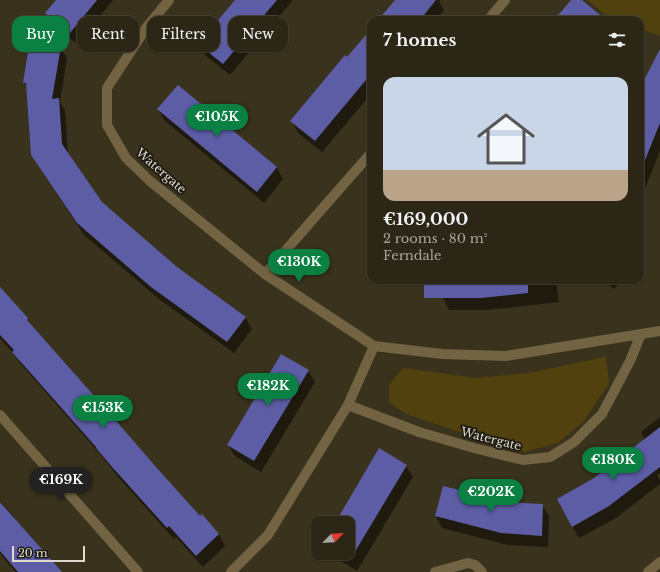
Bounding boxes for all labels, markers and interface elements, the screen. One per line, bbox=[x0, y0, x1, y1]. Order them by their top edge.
chip: Buy bbox=[12, 16, 69, 52]
chip: Rent bbox=[77, 16, 139, 52]
chip: Filters bbox=[147, 16, 220, 52]
chip: New bbox=[228, 16, 288, 52]
icon: filters bbox=[606, 29, 628, 51]
text: 7 homes bbox=[383, 30, 456, 51]
icon: home bbox=[470, 103, 542, 175]
pin: €105K bbox=[189, 104, 245, 138]
text: €105K bbox=[195, 108, 239, 125]
street label: Watergate bbox=[132, 144, 190, 197]
text: €169,000 bbox=[383, 209, 468, 230]
text: 2 rooms · 80 m² bbox=[383, 230, 487, 247]
text: Ferndale bbox=[383, 247, 441, 264]
pin: €130K bbox=[271, 249, 327, 283]
text: €130K bbox=[277, 253, 321, 270]
pin: €182K bbox=[240, 373, 296, 407]
text: €182K bbox=[247, 377, 289, 394]
pin: €153K bbox=[75, 395, 131, 429]
text: €153K bbox=[82, 399, 124, 416]
street label: Watergate bbox=[458, 423, 523, 453]
pin: €180K bbox=[585, 447, 641, 481]
text: €180K bbox=[591, 451, 635, 468]
pin: €169K bbox=[33, 467, 89, 501]
text: €169K bbox=[39, 471, 83, 488]
pin: €202K bbox=[463, 479, 519, 513]
text: €202K bbox=[467, 483, 515, 500]
north arrow bbox=[311, 516, 355, 560]
map controls bbox=[311, 516, 355, 560]
scale bar bbox=[12, 544, 85, 563]
text: 20 m bbox=[18, 546, 48, 560]

